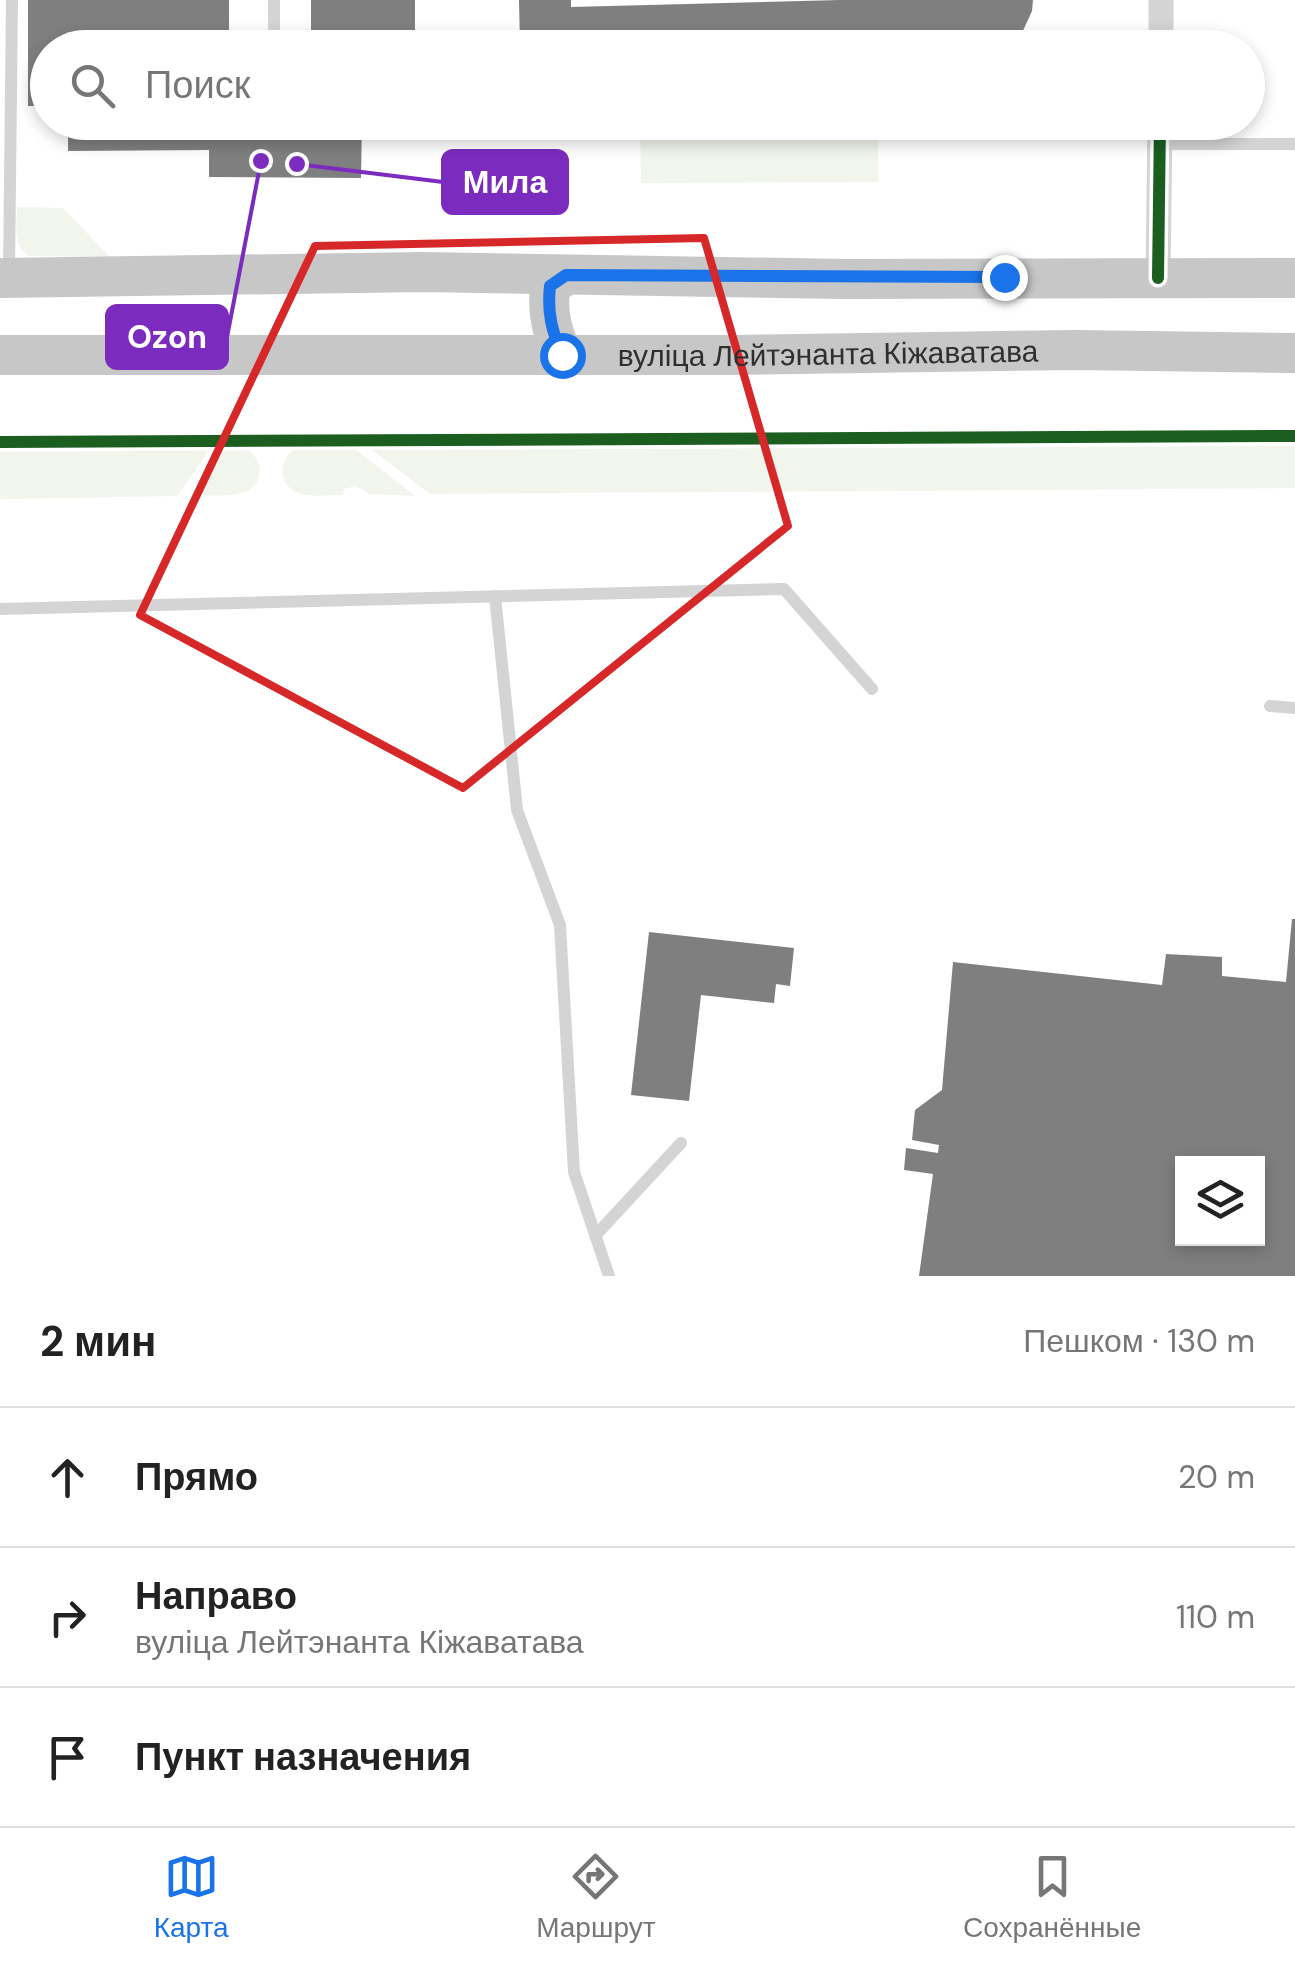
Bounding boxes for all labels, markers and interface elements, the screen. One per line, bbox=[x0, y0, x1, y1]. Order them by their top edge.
search box bbox=[30, 30, 1265, 140]
icon: search bbox=[65, 58, 120, 113]
text: Поиск bbox=[145, 60, 250, 110]
callout: Мила bbox=[443, 151, 567, 213]
text: Мила bbox=[463, 161, 547, 203]
route end bbox=[982, 255, 1028, 301]
callout: Ozon bbox=[107, 306, 227, 368]
text: Ozon bbox=[127, 316, 207, 358]
street label: вуліца Лейтэнанта Кіжаватава bbox=[618, 331, 1039, 375]
route start bbox=[540, 333, 586, 379]
map controls bbox=[1175, 1156, 1265, 1246]
button: layers bbox=[1175, 1156, 1265, 1246]
text: 2 мин bbox=[40, 1314, 156, 1369]
text: Пешком · 130 m bbox=[1023, 1320, 1255, 1362]
icon: ahead bbox=[40, 1450, 95, 1505]
text: Прямо bbox=[135, 1452, 258, 1502]
text: 20 m bbox=[1178, 1456, 1255, 1498]
text: Направо bbox=[135, 1571, 297, 1621]
icon: right bbox=[40, 1590, 95, 1645]
text: 110 m bbox=[1176, 1596, 1255, 1638]
text: вуліца Лейтэнанта Кіжаватава bbox=[135, 1621, 584, 1663]
icon: arrive bbox=[40, 1730, 95, 1785]
text: Пункт назначения bbox=[135, 1732, 471, 1782]
tab: Карта bbox=[154, 1849, 229, 1946]
tab: Маршрут bbox=[536, 1849, 655, 1946]
tab: Сохранённые bbox=[963, 1849, 1141, 1946]

